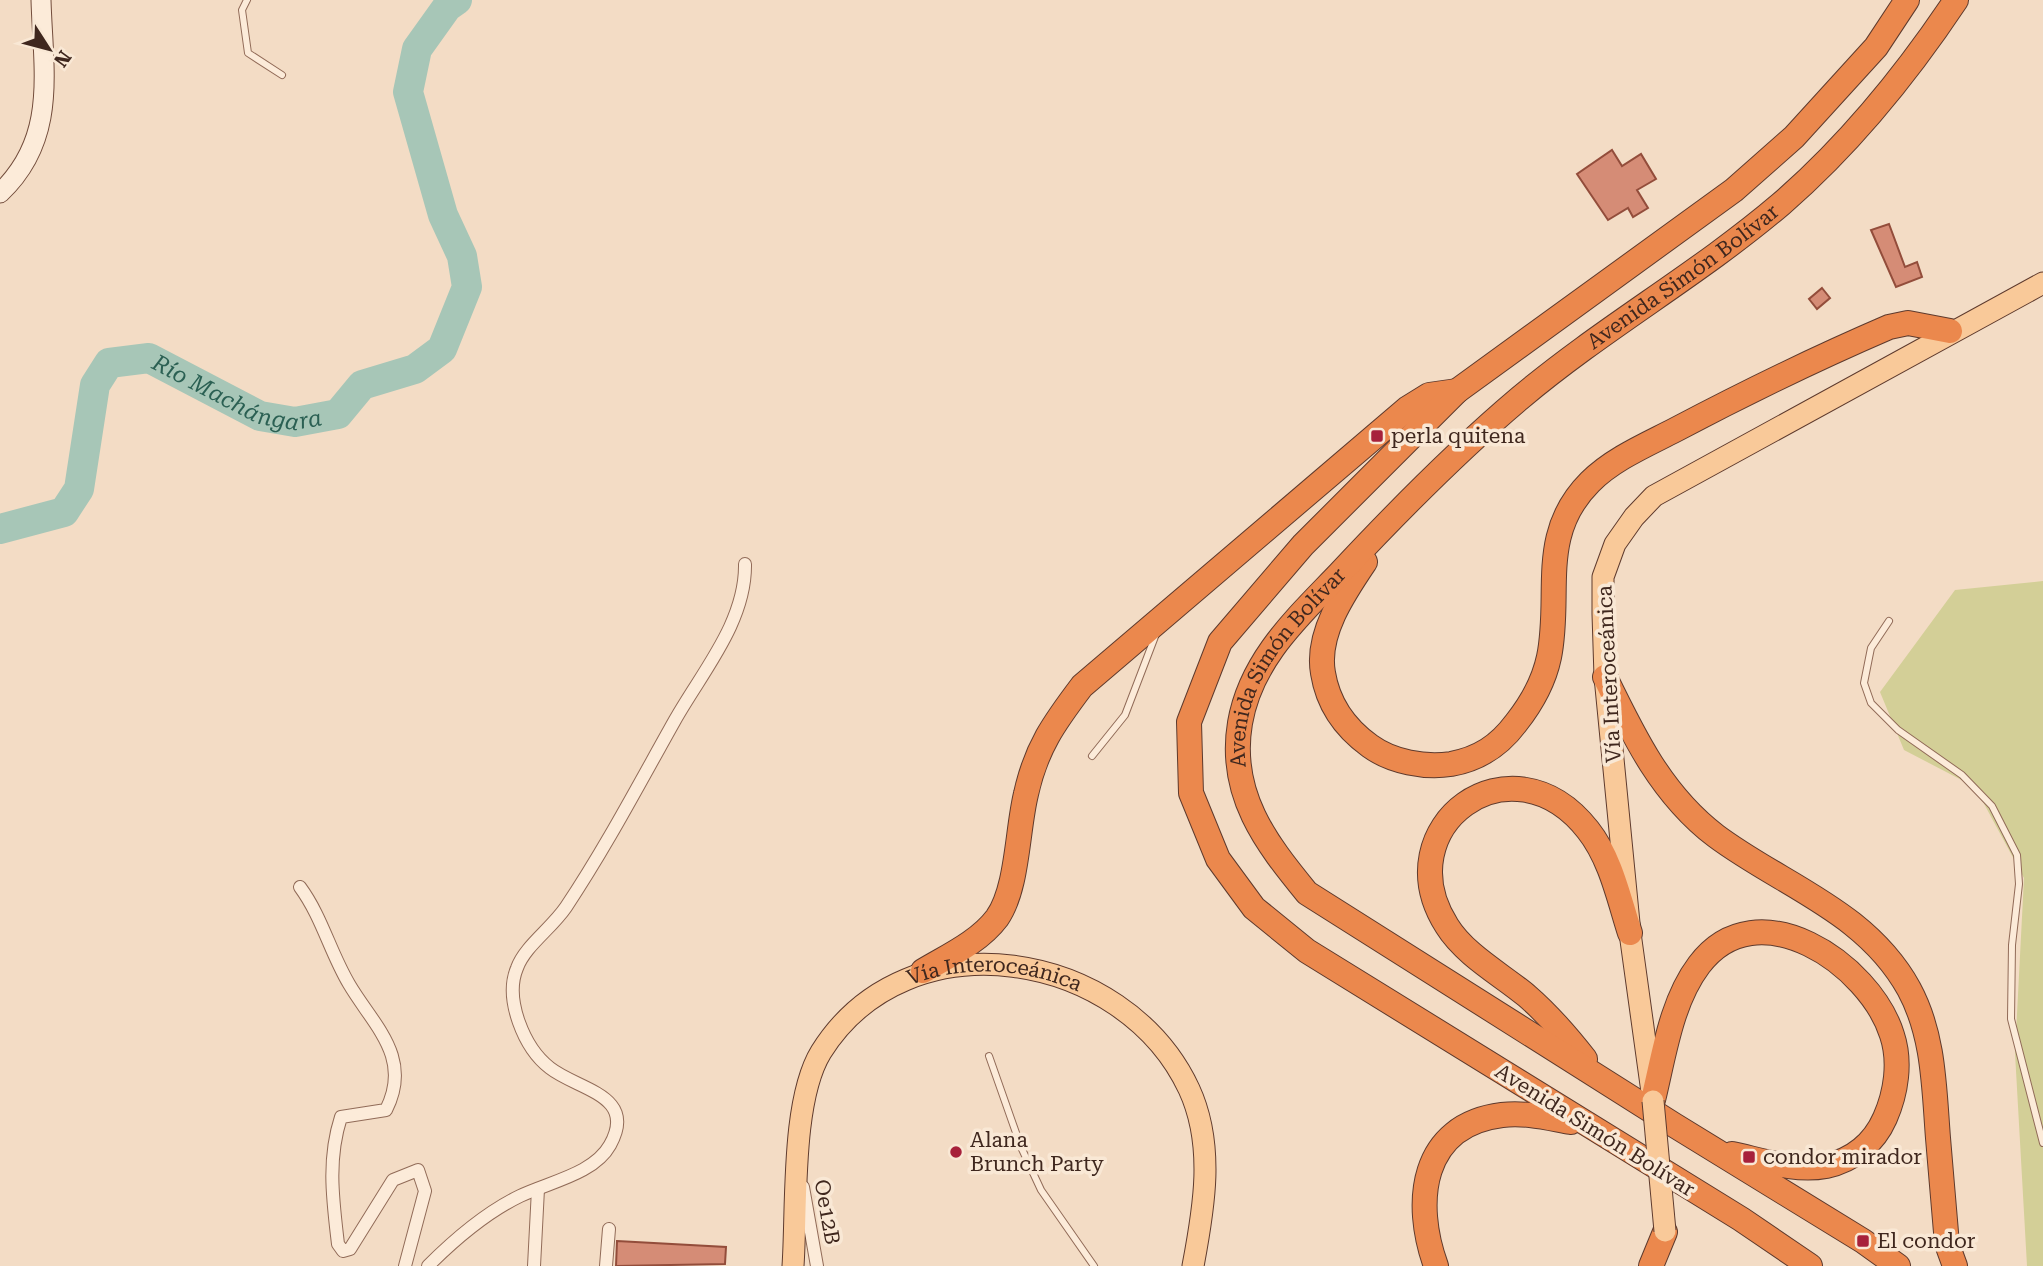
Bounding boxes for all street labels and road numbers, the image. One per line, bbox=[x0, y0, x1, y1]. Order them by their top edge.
street label: Avenida Simón Bolívar bbox=[1582, 199, 1784, 354]
street label: Avenida Simón Bolívar bbox=[1226, 563, 1351, 768]
street label: Vía Interoceánica bbox=[1592, 584, 1626, 763]
street label: Vía Interoceánica bbox=[904, 952, 1086, 997]
street label: Avenida Simón Bolívar bbox=[1491, 1059, 1699, 1201]
street label: Oe12B bbox=[809, 1177, 845, 1247]

